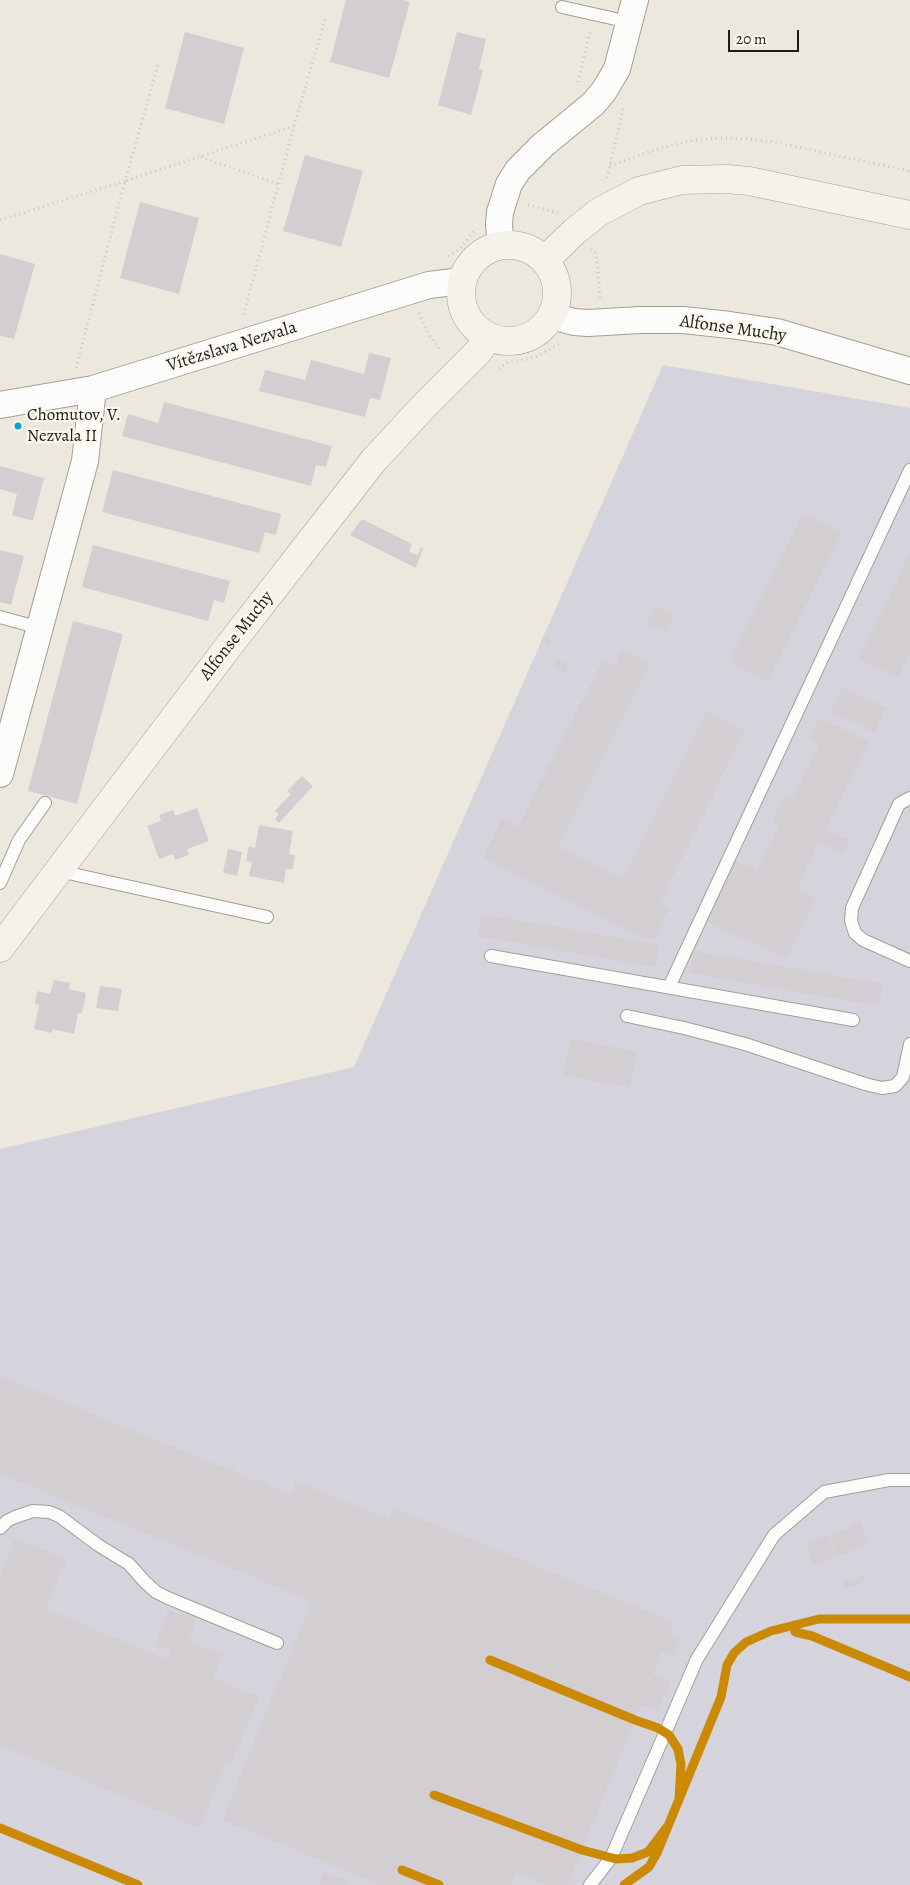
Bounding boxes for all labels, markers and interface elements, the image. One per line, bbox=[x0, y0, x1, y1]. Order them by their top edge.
scale bar bbox=[730, 20, 801, 52]
text: 20 m bbox=[736, 29, 767, 49]
street label: Alfonse Muchy bbox=[678, 311, 788, 347]
street label: Vítězslava Nezvala bbox=[164, 317, 300, 377]
place label: Chomutov, V. Nezvala II bbox=[27, 406, 121, 446]
marker: Chomutov, V. Nezvala II bbox=[13, 421, 23, 431]
street label: Alfonse Muchy bbox=[195, 587, 279, 685]

